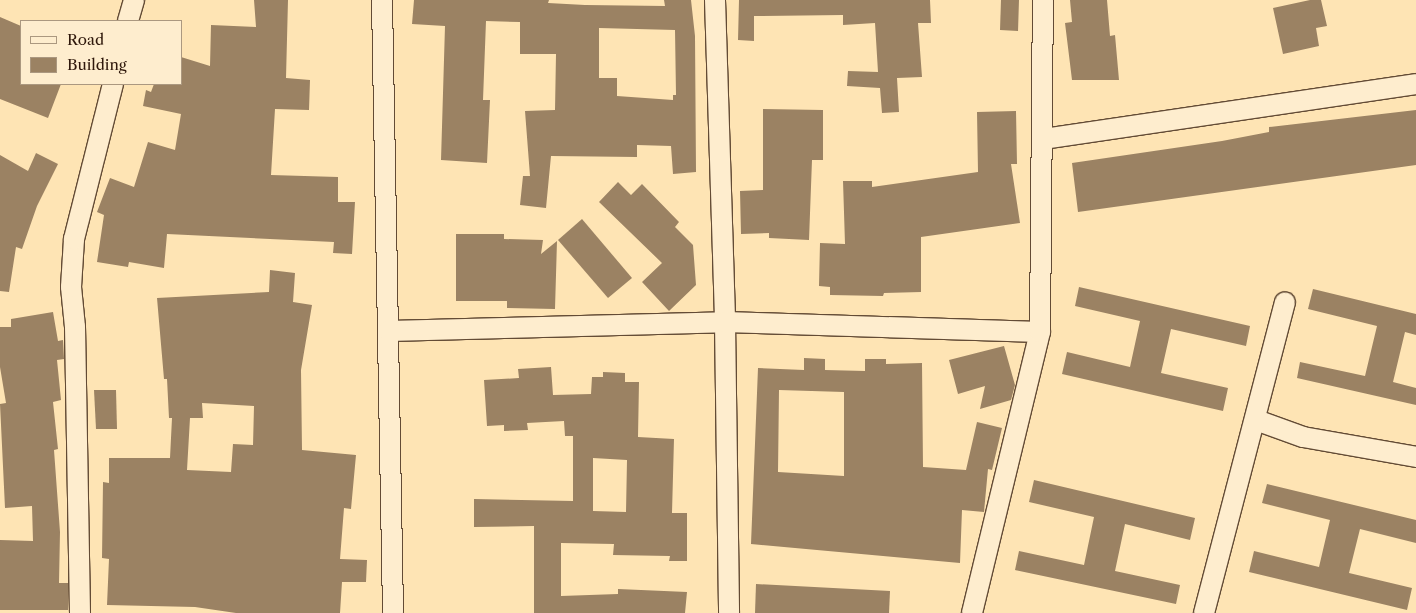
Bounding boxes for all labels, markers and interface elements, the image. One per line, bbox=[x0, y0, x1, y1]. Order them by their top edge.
legend bbox=[20, 20, 182, 85]
text: Road bbox=[67, 30, 104, 49]
text: Building bbox=[67, 55, 127, 74]

